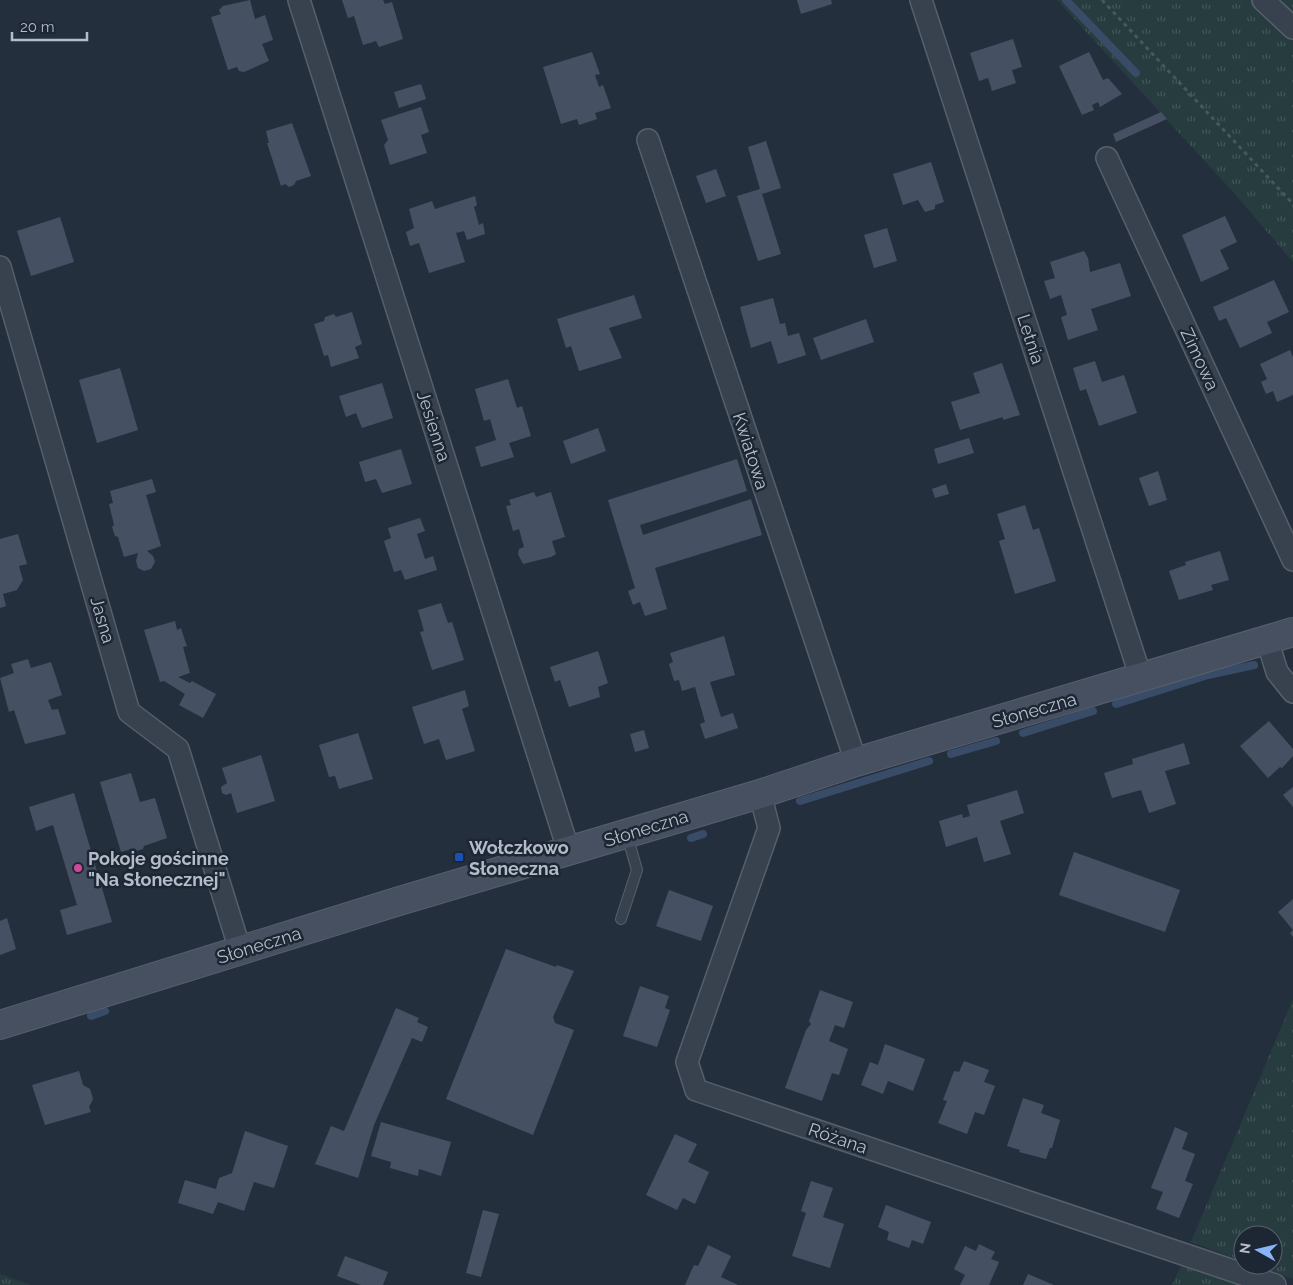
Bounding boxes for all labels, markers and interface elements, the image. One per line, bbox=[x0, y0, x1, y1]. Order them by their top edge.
scale bar bbox=[12, 10, 88, 42]
text: 20 m bbox=[20, 18, 55, 36]
street label: Letnia bbox=[1013, 311, 1049, 367]
street label: Zimowa bbox=[1176, 324, 1224, 394]
street label: Jesienna bbox=[413, 388, 455, 464]
street label: Kwiatowa bbox=[729, 410, 773, 492]
street label: Jasna bbox=[86, 594, 120, 646]
street label: Słoneczna bbox=[989, 688, 1079, 732]
street label: Słoneczna bbox=[601, 805, 691, 851]
place label: Wołczkowo Słoneczna bbox=[469, 837, 569, 879]
place label: Pokoje gościnne "Na Słonecznej" bbox=[88, 848, 229, 890]
marker: Wołczkowo Słoneczna bbox=[453, 851, 465, 863]
marker: Pokoje gościnne "Na Słonecznej" bbox=[72, 862, 84, 874]
street label: Słoneczna bbox=[214, 922, 304, 968]
street label: Różana bbox=[806, 1118, 870, 1158]
north arrow bbox=[1233, 1225, 1283, 1275]
text: N bbox=[1236, 1242, 1254, 1255]

